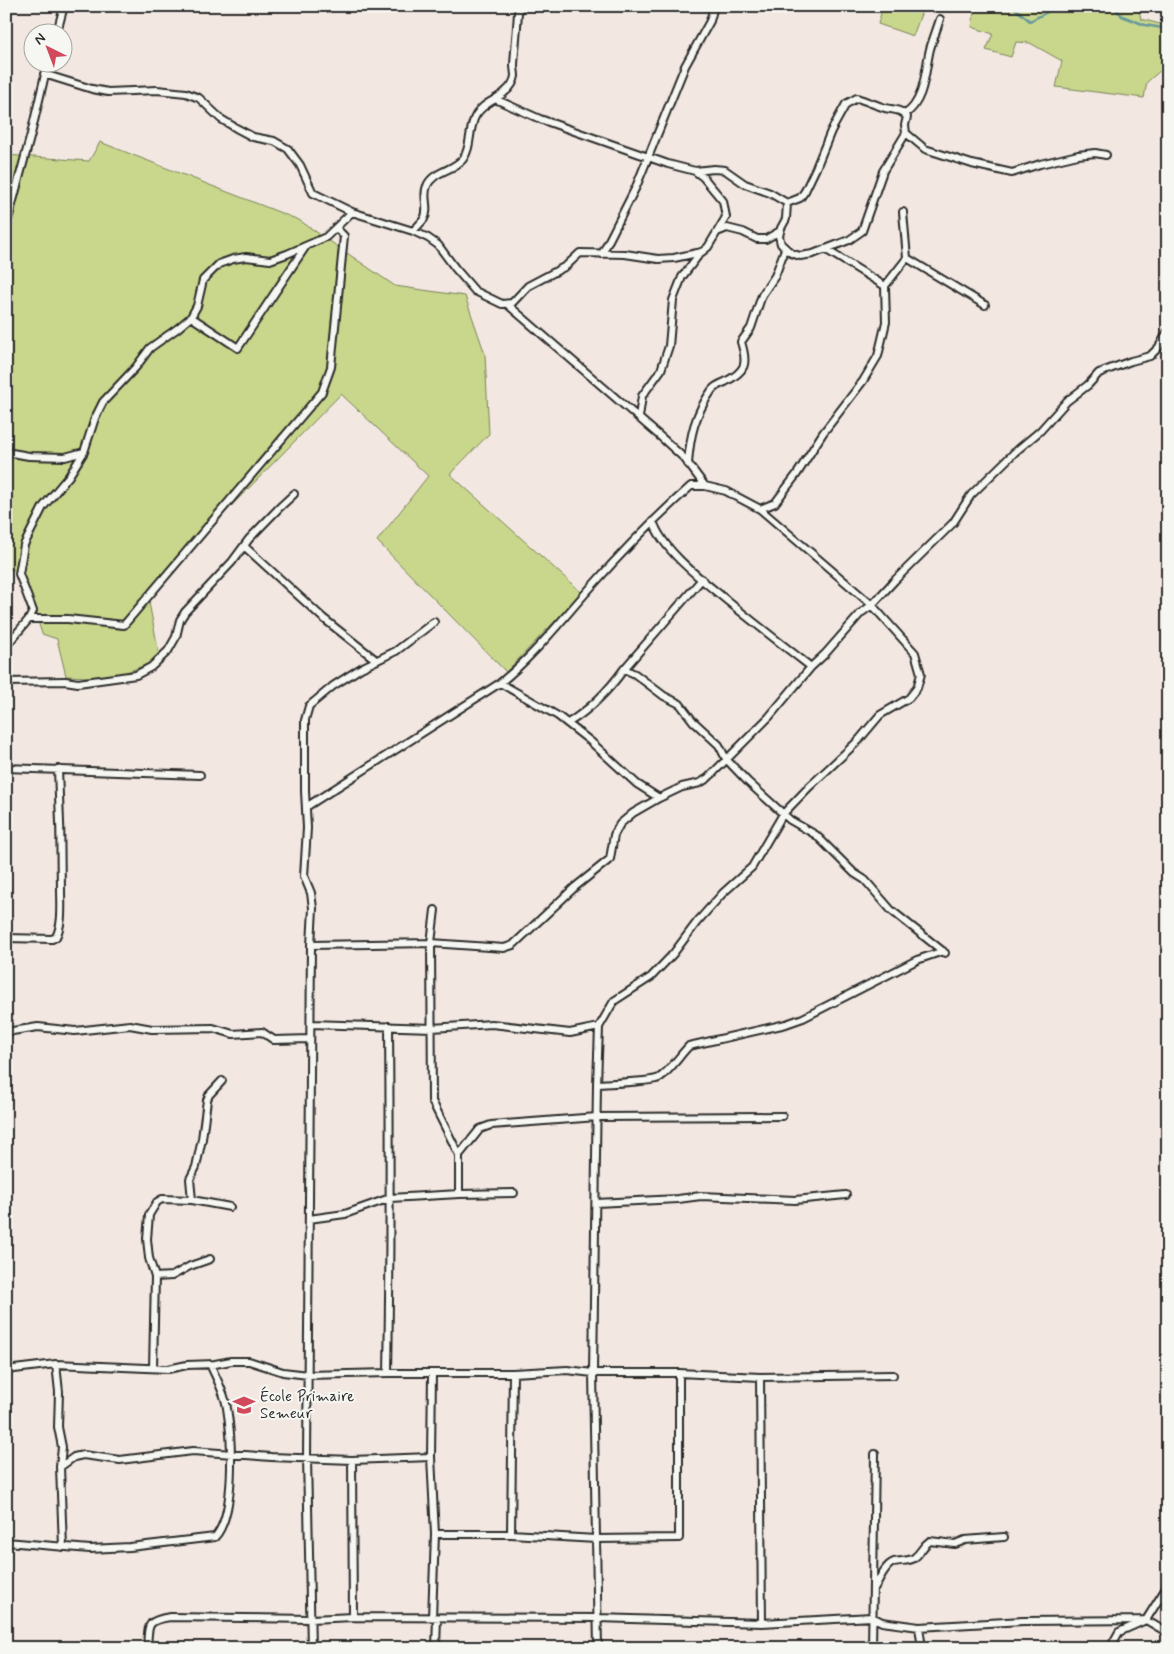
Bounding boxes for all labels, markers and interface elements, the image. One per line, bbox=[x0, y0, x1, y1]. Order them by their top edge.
north arrow bbox=[22, 22, 72, 72]
text: N bbox=[30, 29, 49, 49]
place label: École Primaire Semeur bbox=[260, 1386, 354, 1424]
school or university icon: École Primaire Semeur bbox=[231, 1392, 257, 1418]

